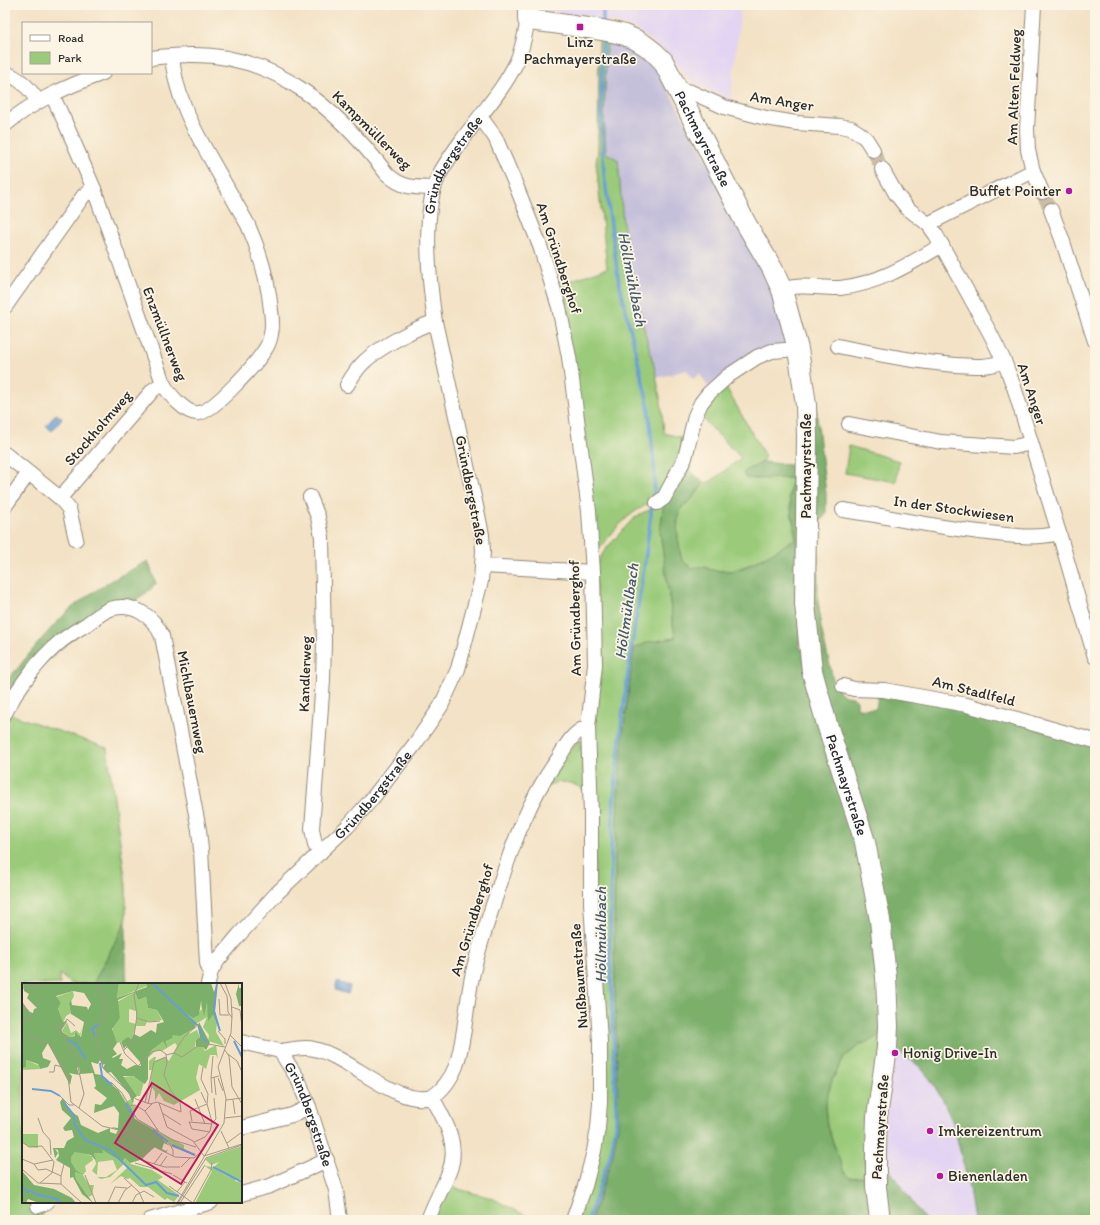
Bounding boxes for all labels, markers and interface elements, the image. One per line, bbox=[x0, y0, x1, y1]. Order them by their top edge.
legend bbox=[22, 22, 152, 74]
marker: Linz Pachmayerstraße bbox=[575, 22, 585, 32]
street label: Am Alten Feldweg bbox=[1003, 28, 1025, 145]
text: Road bbox=[58, 31, 84, 45]
place label: Linz Pachmayerstraße bbox=[524, 33, 636, 68]
text: Park bbox=[58, 51, 82, 65]
street label: Kampmüllerweg bbox=[329, 87, 416, 174]
street label: Am Anger bbox=[749, 87, 815, 115]
street label: Pachmayrstraße bbox=[671, 88, 735, 190]
street label: Gründbergstraße bbox=[420, 112, 487, 215]
place label: Buffet Pointer bbox=[969, 182, 1061, 200]
marker: Buffet Pointer bbox=[1064, 186, 1074, 196]
street label: Am Gründberghof bbox=[532, 200, 586, 316]
water label: Höllmühlbach bbox=[614, 230, 651, 329]
street label: Enzmüllnerweg bbox=[139, 284, 191, 384]
street label: Am Anger bbox=[1014, 361, 1050, 427]
street label: Stockholmweg bbox=[60, 386, 136, 469]
street label: Pachmayrstraße bbox=[797, 413, 815, 519]
street label: Gründbergstraße bbox=[452, 434, 490, 546]
street label: In der Stockwiesen bbox=[892, 492, 1016, 526]
street label: Am Gründberghof bbox=[565, 559, 585, 676]
water label: Höllmühlbach bbox=[610, 561, 643, 660]
street label: Kandlerweg bbox=[295, 635, 315, 712]
street label: Michlbauernweg bbox=[173, 649, 211, 755]
street label: Am Stadlfeld bbox=[931, 672, 1018, 710]
street label: Pachmayrstraße bbox=[822, 732, 871, 838]
street label: Gründbergstraße bbox=[330, 747, 416, 843]
street label: Am Gründberghof bbox=[446, 861, 498, 978]
water label: Höllmühlbach bbox=[591, 886, 610, 983]
street label: Nußbaumstraße bbox=[566, 923, 592, 1029]
inset map bbox=[22, 983, 242, 1203]
place label: Honig Drive-In bbox=[903, 1044, 997, 1062]
marker: Honig Drive-In bbox=[890, 1048, 900, 1058]
street label: Gründbergstraße bbox=[280, 1058, 337, 1169]
street label: Pachmayrstraße bbox=[867, 1074, 893, 1180]
place label: Imkereizentrum bbox=[938, 1122, 1042, 1140]
marker: Imkereizentrum bbox=[925, 1126, 935, 1136]
place label: Bienenladen bbox=[948, 1167, 1028, 1185]
marker: Bienenladen bbox=[935, 1171, 945, 1181]

